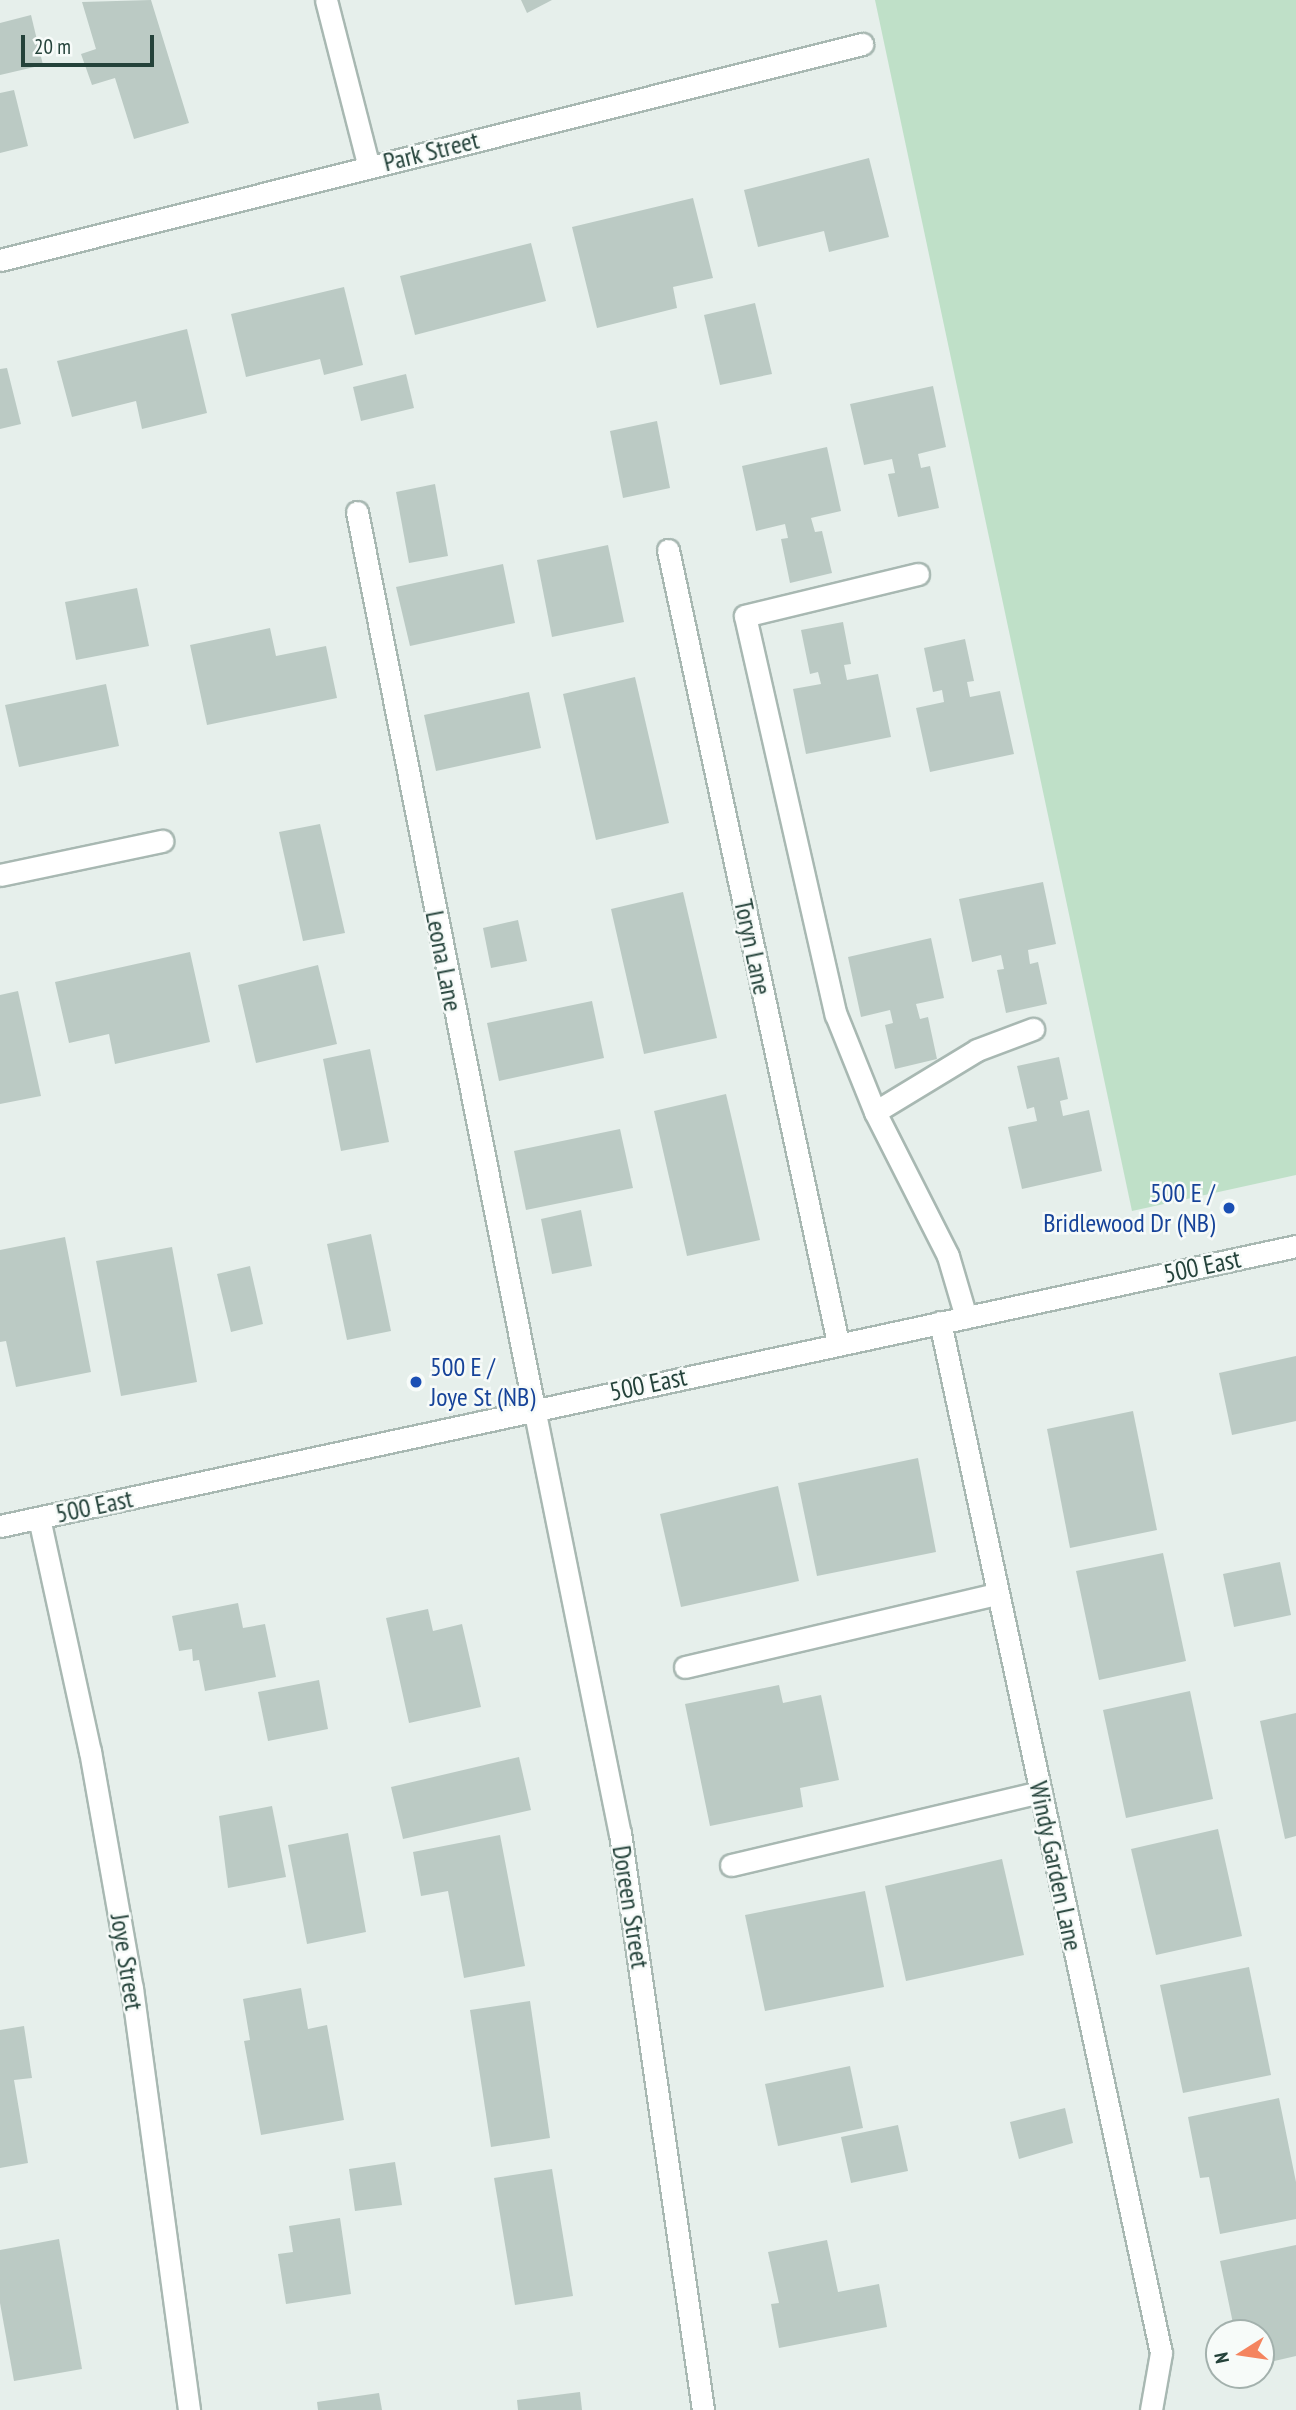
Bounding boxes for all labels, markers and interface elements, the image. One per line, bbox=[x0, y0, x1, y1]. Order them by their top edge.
scale bar bbox=[24, 21, 158, 65]
text: 20 m bbox=[34, 33, 71, 60]
street label: Park Street bbox=[380, 124, 482, 178]
street label: Toryn Lane bbox=[728, 896, 778, 998]
street label: Leona Lane bbox=[419, 908, 469, 1014]
place label: 500 E / Bridlewood Dr (NB) bbox=[1043, 1177, 1215, 1238]
marker: 500 E / Bridlewood Dr (NB) bbox=[1221, 1200, 1237, 1216]
street label: 500 East bbox=[1161, 1243, 1243, 1289]
place label: 500 E / Joye St (NB) bbox=[430, 1351, 535, 1412]
street label: 500 East bbox=[607, 1361, 689, 1407]
marker: 500 E / Joye St (NB) bbox=[408, 1374, 424, 1390]
street label: 500 East bbox=[53, 1483, 135, 1529]
street label: Windy Garden Lane bbox=[1023, 1778, 1089, 1954]
street label: Doreen Street bbox=[606, 1843, 656, 1971]
street label: Joye Street bbox=[104, 1912, 150, 2012]
north arrow bbox=[1205, 2319, 1275, 2389]
text: N bbox=[1209, 2350, 1234, 2365]

